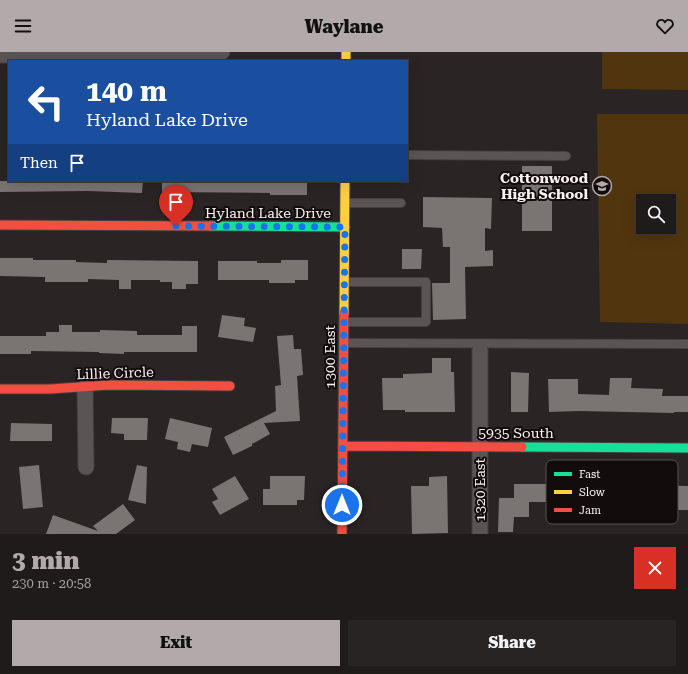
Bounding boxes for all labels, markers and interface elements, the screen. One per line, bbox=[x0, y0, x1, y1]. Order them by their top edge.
icon: menu bbox=[12, 15, 34, 37]
icon: heart bbox=[654, 15, 676, 37]
text: Waylane bbox=[305, 16, 383, 37]
text: 140 m bbox=[86, 75, 167, 108]
icon: left bbox=[20, 76, 72, 128]
text: Hyland Lake Drive bbox=[86, 109, 248, 130]
icon: arrive bbox=[66, 152, 88, 174]
text: Then bbox=[20, 154, 58, 172]
place label: Cottonwood High School bbox=[500, 170, 589, 202]
school or university icon: Cottonwood High School bbox=[591, 175, 613, 197]
pin bbox=[159, 185, 193, 226]
icon: arrive bbox=[165, 191, 187, 213]
map controls bbox=[636, 194, 676, 234]
button: search bbox=[636, 194, 676, 234]
street label: Hyland Lake Drive bbox=[205, 205, 331, 221]
street label: 1300 East bbox=[322, 325, 338, 389]
street label: Lillie Circle bbox=[76, 364, 154, 382]
street label: 5935 South bbox=[478, 425, 554, 441]
street label: 1320 East bbox=[472, 458, 488, 522]
legend bbox=[546, 460, 678, 524]
text: Fast bbox=[579, 468, 600, 481]
position arrow bbox=[321, 484, 363, 526]
text: Slow bbox=[579, 486, 606, 499]
text: Jam bbox=[579, 504, 601, 517]
text: 3 min bbox=[12, 547, 79, 575]
button: close bbox=[634, 547, 676, 589]
text: 230 m · 20:58 bbox=[12, 576, 91, 591]
button: Exit bbox=[12, 620, 340, 666]
button: Share bbox=[348, 620, 676, 666]

